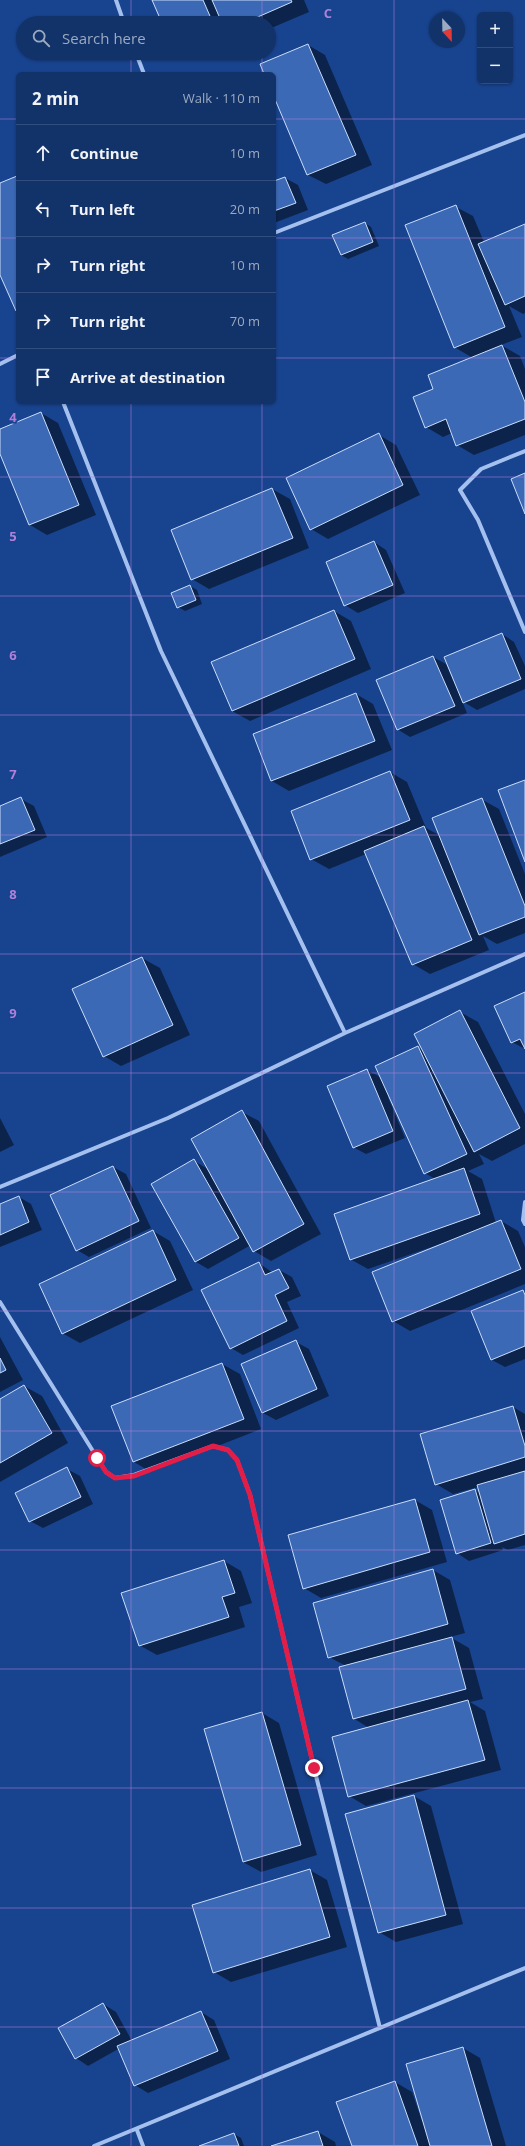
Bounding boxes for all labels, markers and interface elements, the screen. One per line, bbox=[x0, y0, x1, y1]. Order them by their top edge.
text: C bbox=[324, 4, 332, 22]
north arrow bbox=[429, 12, 465, 48]
map controls bbox=[477, 12, 513, 84]
button: + bbox=[477, 12, 513, 48]
search box bbox=[16, 16, 276, 60]
icon: search bbox=[30, 27, 52, 49]
text: Search here bbox=[62, 28, 146, 48]
button: − bbox=[477, 48, 513, 84]
text: 2 min bbox=[32, 87, 79, 110]
text: Walk · 110 m bbox=[183, 89, 260, 107]
icon: ahead bbox=[32, 142, 54, 164]
text: Continue bbox=[70, 143, 138, 163]
text: 10 m bbox=[230, 144, 260, 162]
icon: left bbox=[32, 198, 54, 220]
text: Turn left bbox=[70, 199, 135, 219]
text: 20 m bbox=[230, 200, 260, 218]
icon: right bbox=[32, 254, 54, 276]
text: Turn right bbox=[70, 255, 145, 275]
text: 10 m bbox=[230, 256, 260, 274]
icon: right bbox=[32, 310, 54, 332]
text: Turn right bbox=[70, 311, 145, 331]
text: 70 m bbox=[230, 312, 260, 330]
icon: arrive bbox=[32, 366, 54, 388]
text: Arrive at destination bbox=[70, 367, 225, 387]
text: 4 bbox=[9, 408, 17, 426]
text: 5 bbox=[9, 527, 17, 545]
text: 6 bbox=[9, 646, 17, 664]
text: 7 bbox=[9, 765, 17, 783]
text: 8 bbox=[9, 885, 17, 903]
text: 9 bbox=[9, 1004, 17, 1022]
route start bbox=[88, 1449, 106, 1467]
route end bbox=[305, 1759, 323, 1777]

